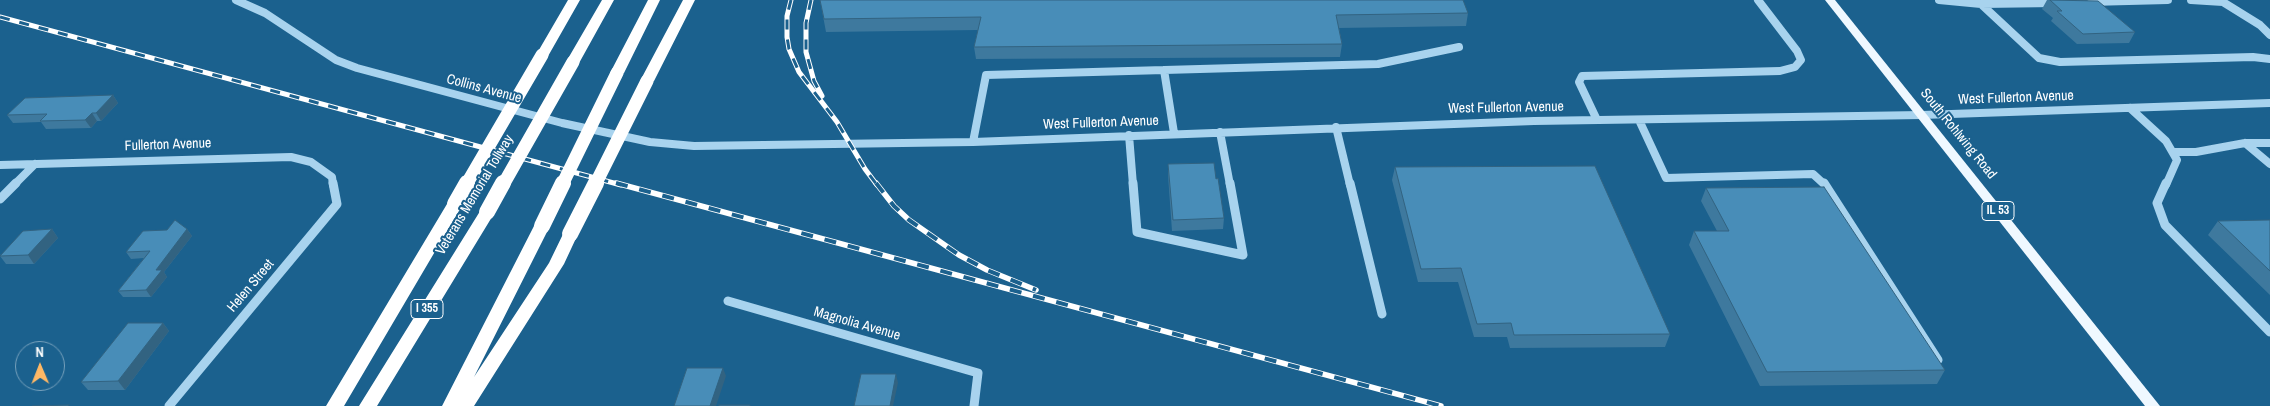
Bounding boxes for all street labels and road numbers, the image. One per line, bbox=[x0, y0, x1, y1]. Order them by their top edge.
street label: Collins Avenue bbox=[445, 71, 523, 107]
street label: South Rohlwing Road bbox=[1916, 85, 2000, 183]
street label: West Fullerton Avenue bbox=[1958, 88, 2074, 108]
street label: West Fullerton Avenue bbox=[1448, 99, 1564, 117]
street label: West Fullerton Avenue bbox=[1043, 113, 1159, 133]
street label: Veterans Memorial Tollway bbox=[432, 132, 518, 258]
street label: Fullerton Avenue bbox=[124, 135, 212, 155]
road number: IL 53 bbox=[1982, 202, 2014, 220]
street label: Helen Street bbox=[224, 256, 278, 316]
road number: I 355 bbox=[411, 300, 443, 318]
street label: Magnolia Avenue bbox=[812, 304, 902, 344]

